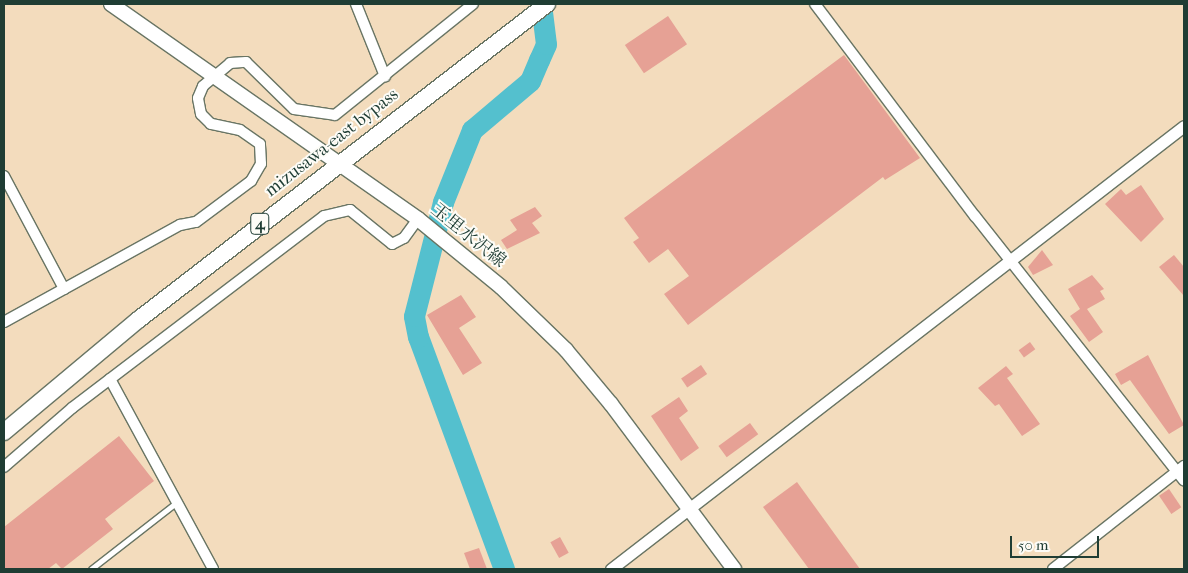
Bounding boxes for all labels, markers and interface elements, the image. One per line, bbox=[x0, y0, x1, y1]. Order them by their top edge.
street label: mizusawa-east bypass bbox=[261, 84, 403, 202]
street label: 玉里水沢線 bbox=[426, 199, 510, 273]
road number: 4 bbox=[250, 210, 270, 238]
scale bar bbox=[1013, 526, 1102, 558]
text: 50 m bbox=[1018, 536, 1048, 554]

